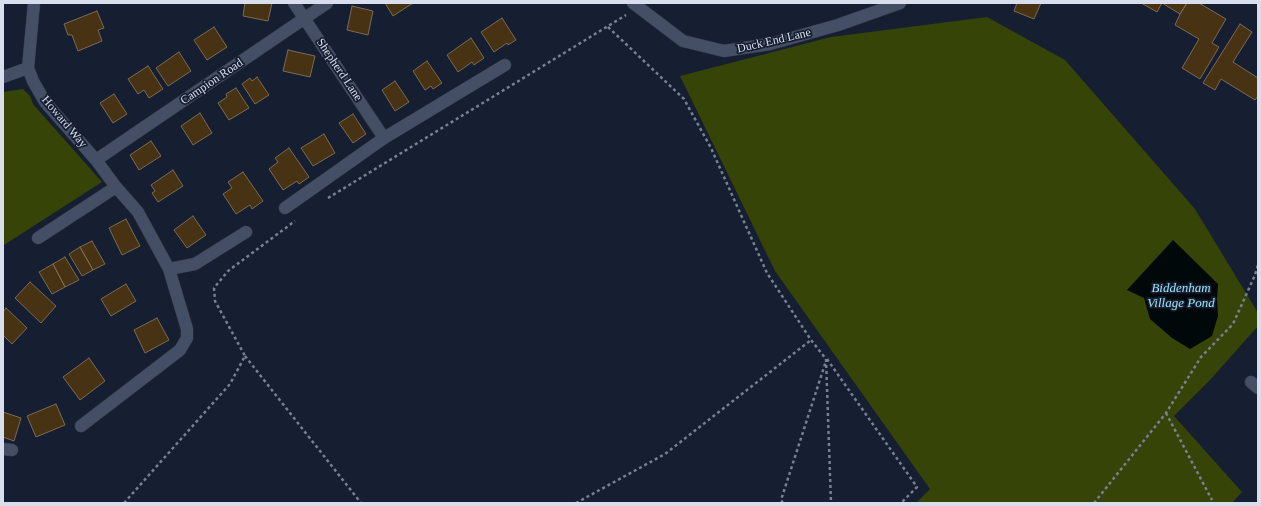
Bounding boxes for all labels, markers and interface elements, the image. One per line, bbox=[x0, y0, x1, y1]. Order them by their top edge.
street label: Duck End Lane bbox=[736, 26, 812, 56]
street label: Shepherd Lane bbox=[313, 36, 365, 104]
street label: Campion Road bbox=[178, 56, 246, 108]
street label: Howard Way bbox=[38, 93, 90, 151]
water label: Biddenham Village Pond bbox=[1147, 281, 1215, 312]

